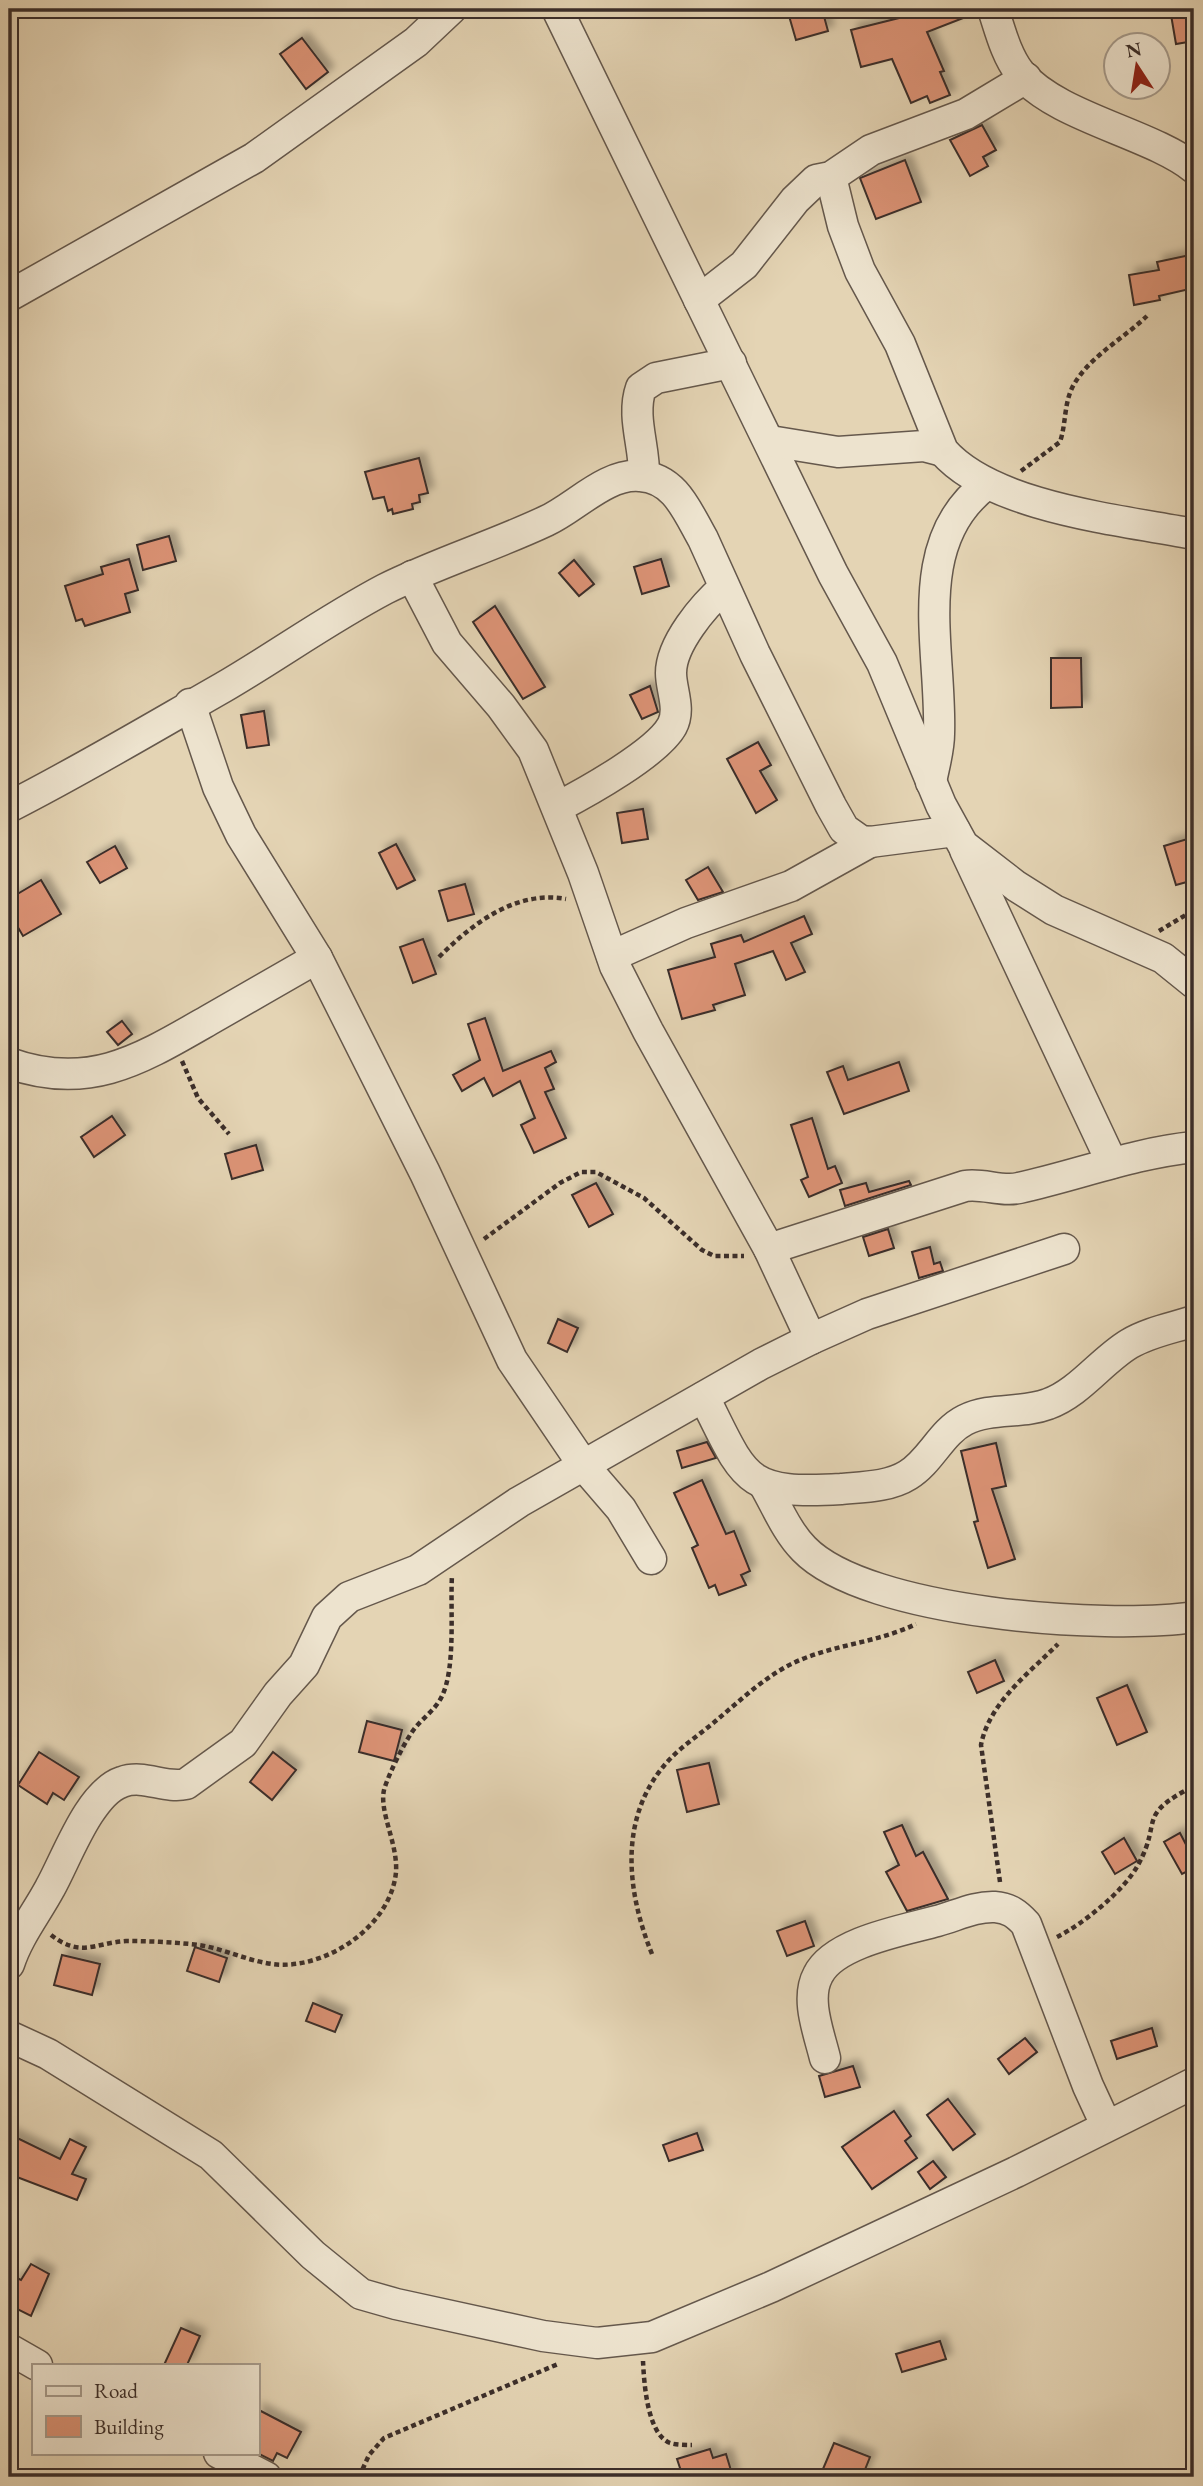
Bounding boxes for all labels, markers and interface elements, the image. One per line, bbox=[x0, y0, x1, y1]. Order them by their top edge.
north arrow bbox=[1102, 32, 1172, 102]
text: N bbox=[1123, 36, 1144, 64]
legend bbox=[32, 2364, 259, 2454]
text: Road bbox=[94, 2377, 138, 2404]
text: Building bbox=[94, 2413, 164, 2440]

